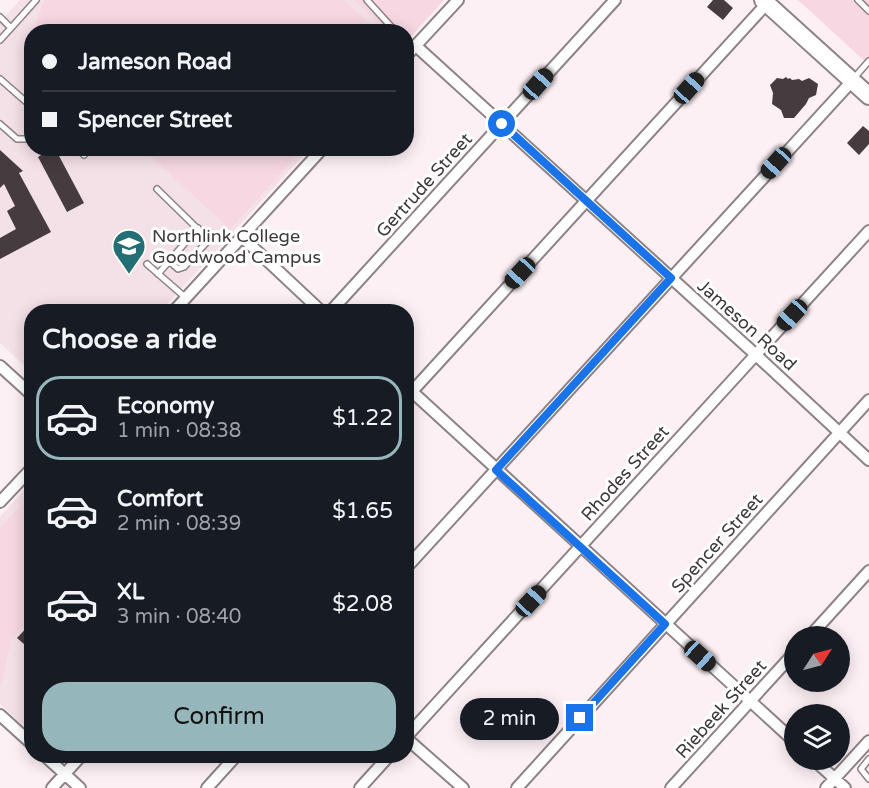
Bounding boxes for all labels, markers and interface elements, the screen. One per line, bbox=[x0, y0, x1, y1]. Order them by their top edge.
text: Jameson Road bbox=[78, 49, 232, 75]
car bbox=[519, 65, 557, 103]
car bbox=[670, 69, 708, 107]
text: Spencer Street bbox=[78, 107, 232, 133]
route start bbox=[488, 110, 515, 137]
street label: Gertrude Street bbox=[371, 128, 477, 242]
car bbox=[757, 144, 795, 182]
place label: Northlink College Goodwood Campus bbox=[152, 225, 321, 268]
school or university icon: Northlink College Goodwood Campus bbox=[111, 228, 147, 275]
car bbox=[501, 254, 539, 292]
street label: Jameson Road bbox=[693, 275, 801, 375]
car bbox=[773, 296, 811, 334]
text: Choose a ride bbox=[42, 323, 217, 356]
icon: car bbox=[45, 391, 99, 445]
text: Economy bbox=[117, 393, 214, 419]
text: $1.22 bbox=[332, 405, 393, 431]
text: 1 min · 08:38 bbox=[117, 419, 241, 443]
street label: Rhodes Street bbox=[576, 421, 674, 525]
icon: car bbox=[45, 484, 99, 538]
text: Comfort bbox=[117, 486, 203, 512]
street label: Spencer Street bbox=[667, 489, 767, 597]
text: $1.65 bbox=[332, 498, 393, 524]
text: 2 min · 08:39 bbox=[117, 512, 241, 536]
icon: car bbox=[45, 577, 99, 631]
text: XL bbox=[117, 579, 144, 605]
car bbox=[512, 582, 550, 620]
text: $2.08 bbox=[332, 591, 393, 617]
text: 3 min · 08:40 bbox=[117, 605, 241, 629]
north arrow bbox=[784, 626, 850, 692]
map controls bbox=[784, 626, 850, 770]
car bbox=[681, 637, 719, 675]
street label: Riebeek Street bbox=[671, 655, 771, 763]
button: Confirm bbox=[42, 682, 396, 751]
callout: 2 min bbox=[460, 697, 559, 739]
route end bbox=[566, 704, 593, 731]
button: layers bbox=[784, 704, 850, 770]
text: 2 min bbox=[483, 707, 536, 731]

